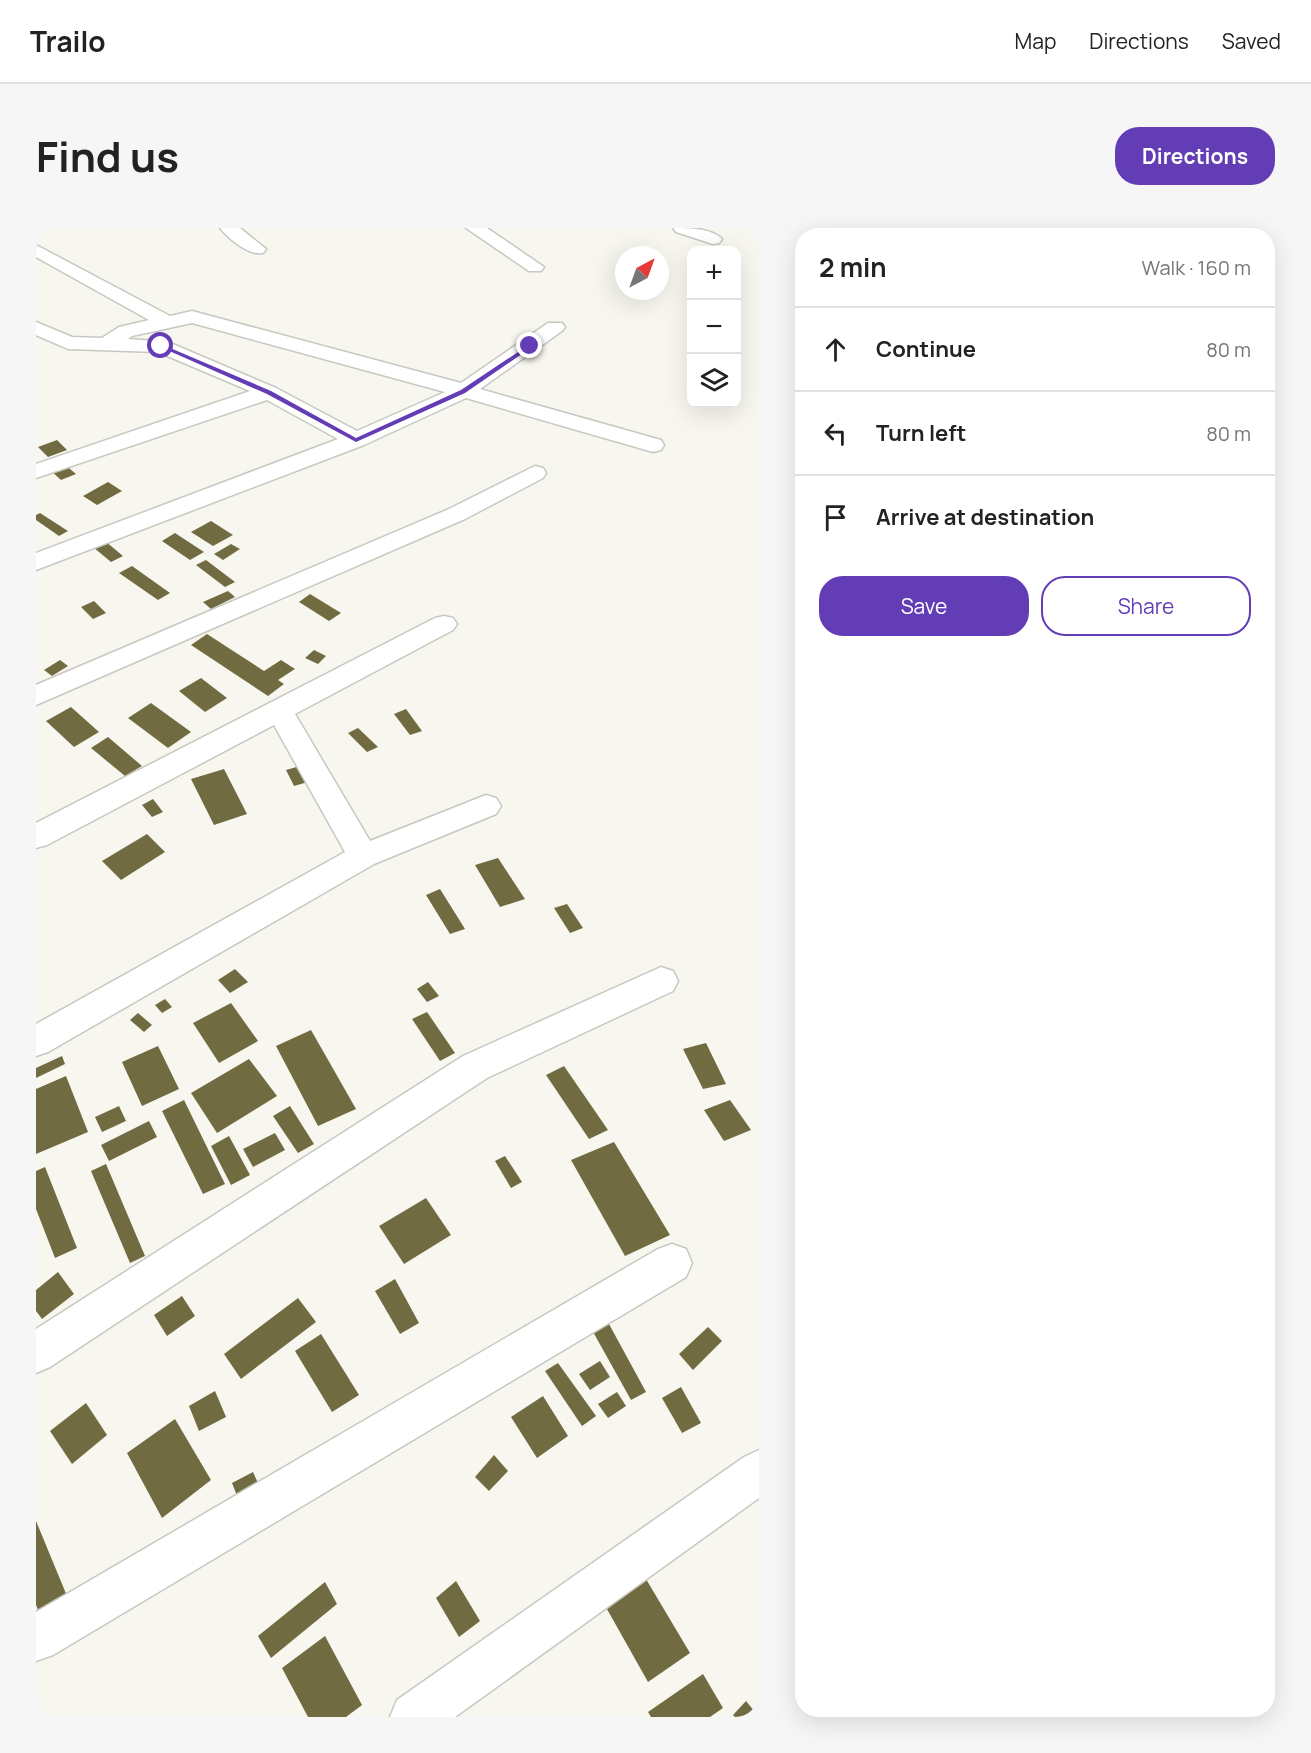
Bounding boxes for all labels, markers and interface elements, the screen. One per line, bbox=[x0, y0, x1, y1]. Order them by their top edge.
text: Trailo bbox=[30, 22, 106, 60]
text: Map bbox=[1015, 27, 1056, 55]
text: Directions bbox=[1089, 27, 1189, 55]
text: Saved bbox=[1222, 27, 1281, 55]
text: Find us bbox=[36, 127, 179, 185]
button: Directions bbox=[1115, 127, 1275, 185]
north arrow bbox=[615, 246, 669, 300]
map controls bbox=[687, 246, 741, 408]
button: + bbox=[687, 246, 741, 300]
text: 2 min bbox=[819, 249, 887, 285]
text: Walk · 160 m bbox=[1142, 254, 1251, 281]
button: − bbox=[687, 300, 741, 354]
route start bbox=[147, 332, 173, 358]
route end bbox=[516, 332, 542, 358]
icon: ahead bbox=[819, 333, 852, 366]
text: Continue bbox=[876, 334, 976, 364]
text: 80 m bbox=[1206, 336, 1251, 363]
button: layers bbox=[687, 354, 741, 408]
icon: left bbox=[819, 417, 852, 450]
text: Turn left bbox=[876, 418, 966, 448]
text: 80 m bbox=[1206, 420, 1251, 447]
icon: arrive bbox=[819, 501, 852, 534]
text: Arrive at destination bbox=[876, 502, 1094, 532]
button: Save bbox=[819, 576, 1029, 636]
button: Share bbox=[1041, 576, 1251, 636]

